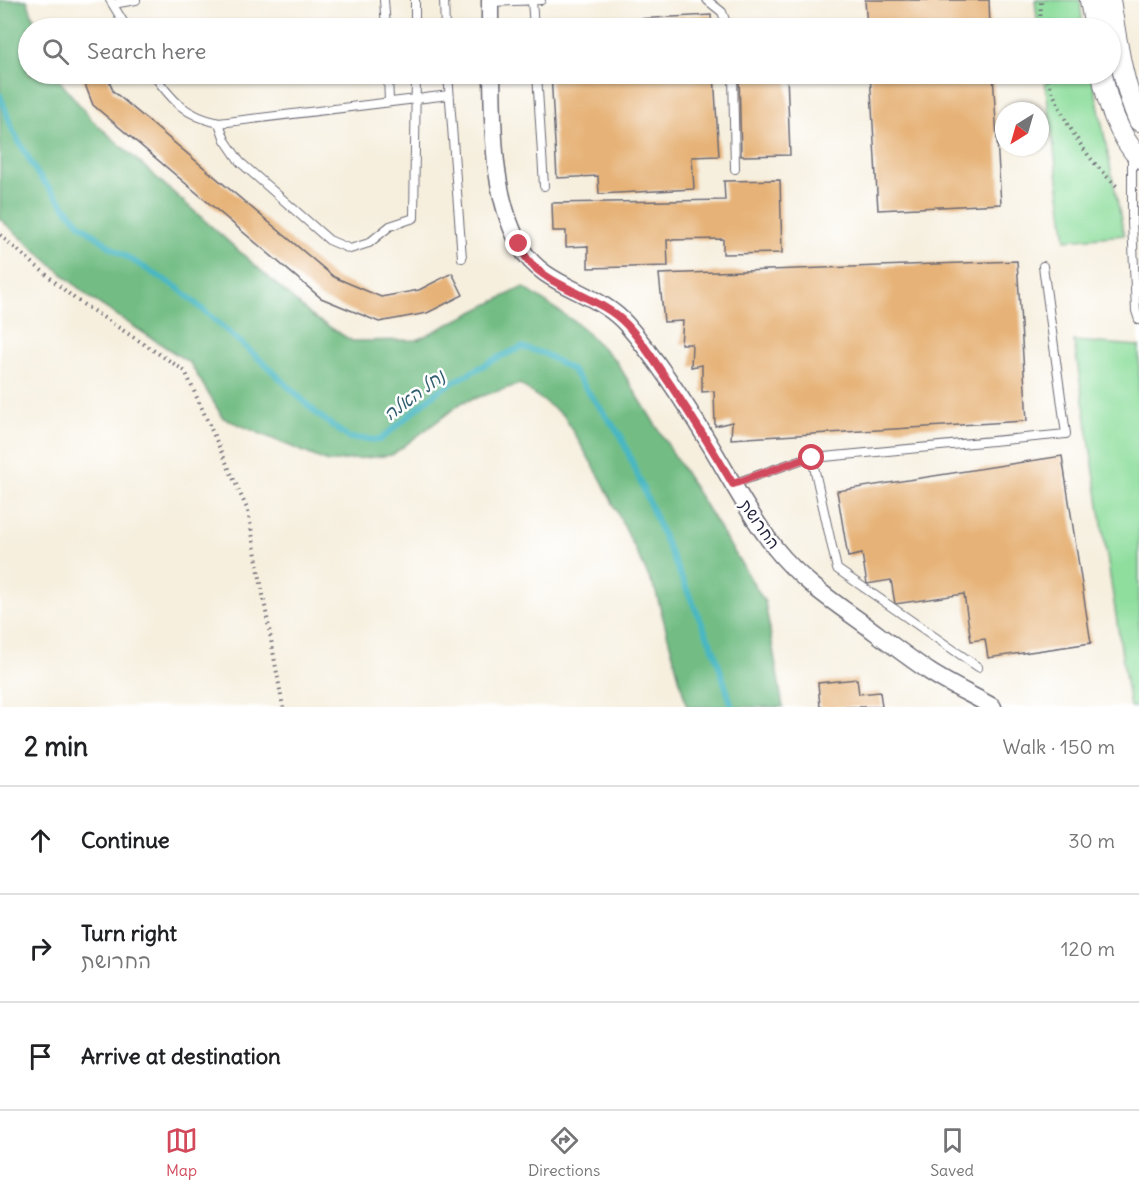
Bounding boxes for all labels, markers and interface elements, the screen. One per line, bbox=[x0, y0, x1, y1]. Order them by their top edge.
search box bbox=[18, 18, 1121, 84]
icon: search bbox=[39, 35, 72, 68]
text: Search here bbox=[87, 37, 206, 65]
north arrow bbox=[995, 102, 1049, 156]
route end bbox=[505, 230, 531, 256]
water label: נחל האלה bbox=[379, 363, 451, 426]
route start bbox=[798, 444, 824, 470]
street label: החרושת bbox=[736, 495, 784, 553]
text: 2 min bbox=[24, 730, 88, 763]
text: Walk · 150 m bbox=[1003, 734, 1115, 759]
icon: ahead bbox=[24, 824, 57, 857]
text: Continue bbox=[81, 826, 170, 854]
text: 30 m bbox=[1068, 828, 1115, 853]
text: Turn right bbox=[81, 919, 177, 947]
icon: right bbox=[24, 932, 57, 965]
text: 120 m bbox=[1061, 936, 1115, 961]
text: החרושת bbox=[81, 948, 151, 973]
icon: arrive bbox=[24, 1040, 57, 1073]
text: Arrive at destination bbox=[81, 1042, 281, 1070]
tab: Map bbox=[165, 1124, 198, 1180]
tab: Directions bbox=[528, 1124, 600, 1180]
tab: Saved bbox=[930, 1124, 974, 1180]

